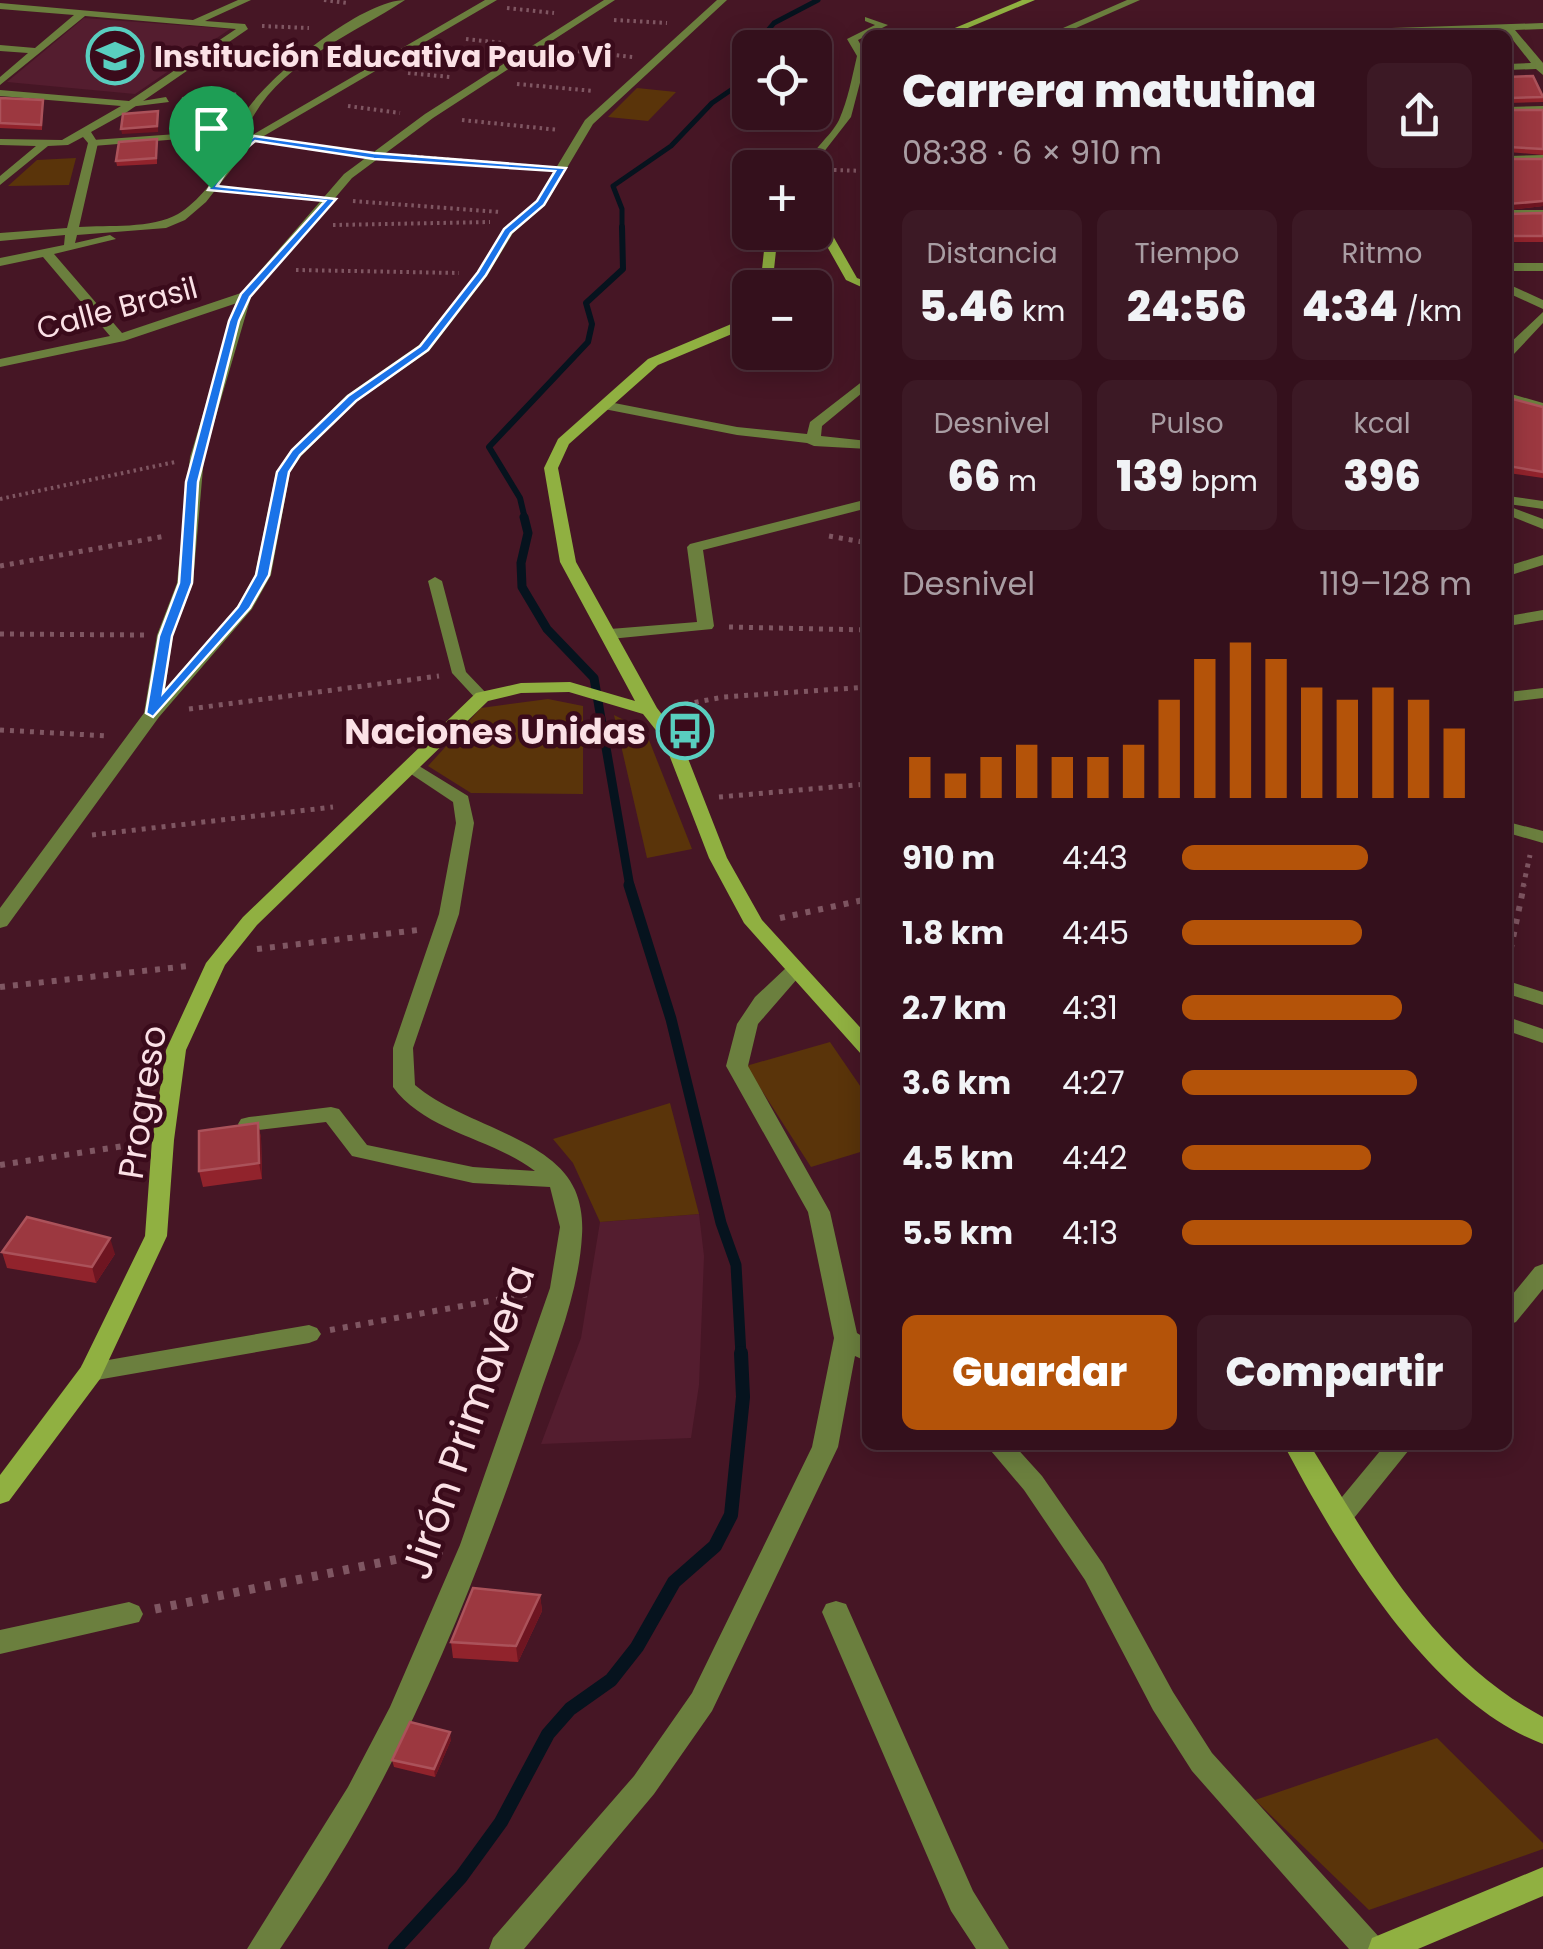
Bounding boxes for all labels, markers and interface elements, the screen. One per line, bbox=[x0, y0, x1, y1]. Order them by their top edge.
school or university icon: Institución Educativa Paulo Vi bbox=[85, 26, 145, 86]
map controls bbox=[732, 30, 832, 370]
button: locate bbox=[732, 30, 832, 130]
place label: Institución Educativa Paulo Vi bbox=[154, 35, 612, 78]
text: Carrera matutina bbox=[902, 60, 1317, 123]
button: share bbox=[1367, 63, 1472, 168]
pin bbox=[169, 86, 254, 189]
icon: arrive bbox=[184, 101, 239, 156]
text: 08:38 · 6 × 910 m bbox=[902, 130, 1162, 175]
button: + bbox=[732, 150, 832, 250]
text: Distancia bbox=[926, 234, 1058, 273]
text: Tiempo bbox=[1134, 234, 1240, 273]
text: Ritmo bbox=[1342, 234, 1422, 273]
street label: Calle Brasil bbox=[32, 266, 202, 350]
button: − bbox=[732, 270, 832, 370]
text: 5.46 bbox=[919, 277, 1015, 336]
text: 24:56 bbox=[1127, 277, 1247, 336]
text: 4:34 bbox=[1302, 277, 1398, 336]
text: km bbox=[1015, 292, 1065, 331]
text: /km bbox=[1398, 292, 1462, 331]
text: Desnivel bbox=[934, 404, 1050, 443]
text: Pulso bbox=[1150, 404, 1224, 443]
text: kcal bbox=[1353, 404, 1411, 443]
text: 66 bbox=[947, 447, 1001, 506]
text: 139 bbox=[1116, 447, 1184, 506]
text: 396 bbox=[1343, 447, 1421, 506]
text: m bbox=[1001, 462, 1037, 501]
text: bpm bbox=[1184, 462, 1258, 501]
text: Desnivel bbox=[902, 561, 1035, 606]
text: 119–128 m bbox=[1319, 561, 1472, 606]
bus stop icon: Naciones Unidas bbox=[655, 701, 715, 761]
place label: Naciones Unidas bbox=[344, 707, 646, 756]
text: 910 m bbox=[902, 835, 995, 880]
text: 4:43 bbox=[1062, 835, 1128, 880]
text: 1.8 km bbox=[902, 910, 1004, 955]
text: 4:45 bbox=[1062, 910, 1129, 955]
text: 2.7 km bbox=[902, 985, 1007, 1030]
text: 4:31 bbox=[1062, 985, 1118, 1030]
street label: Progreso bbox=[106, 1022, 178, 1182]
text: 3.6 km bbox=[902, 1060, 1011, 1105]
text: 4:27 bbox=[1062, 1060, 1125, 1105]
text: 4.5 km bbox=[902, 1135, 1014, 1180]
text: 4:42 bbox=[1062, 1135, 1127, 1180]
text: 5.5 km bbox=[902, 1210, 1013, 1255]
text: 4:13 bbox=[1062, 1210, 1118, 1255]
street label: Jirón Primavera bbox=[387, 1257, 549, 1587]
button: Guardar bbox=[902, 1315, 1177, 1430]
button: Compartir bbox=[1197, 1315, 1472, 1430]

